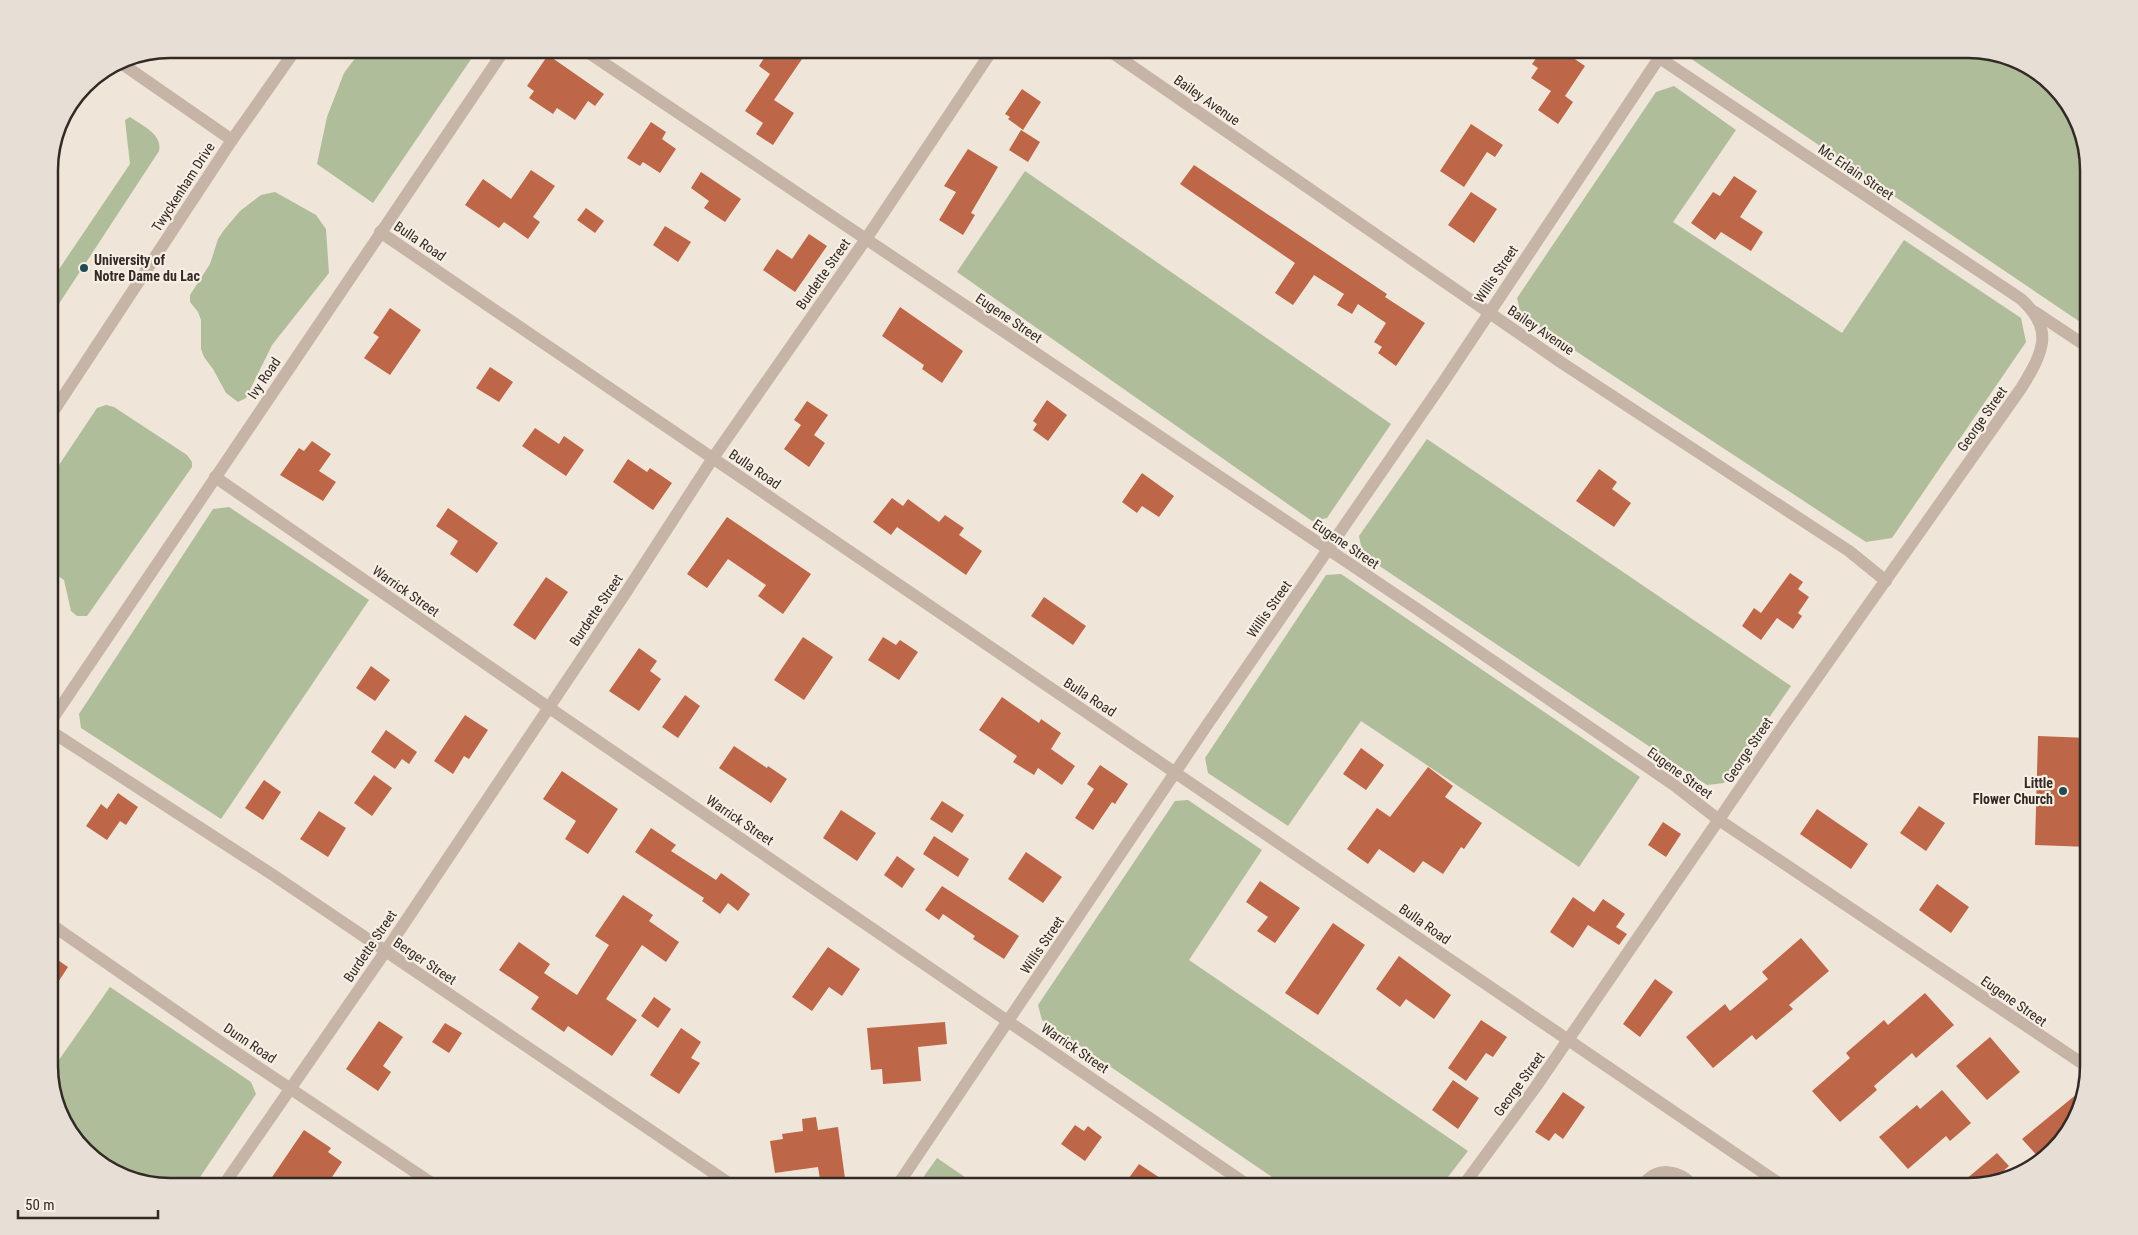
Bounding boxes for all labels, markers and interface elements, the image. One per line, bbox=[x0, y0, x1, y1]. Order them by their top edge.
street label: Bailey Avenue bbox=[1171, 71, 1243, 129]
street label: Twyckenham Drive bbox=[148, 139, 218, 234]
street label: Mc Erlain Street bbox=[1815, 141, 1897, 203]
street label: Bulla Road bbox=[391, 218, 449, 264]
street label: Burdette Street bbox=[793, 235, 853, 313]
street label: Willis Street bbox=[1471, 242, 1521, 306]
place label: University of Notre Dame du Lac bbox=[94, 252, 200, 284]
marker: University of Notre Dame du Lac bbox=[78, 262, 90, 274]
street label: Eugene Street bbox=[973, 290, 1045, 346]
street label: Bailey Avenue bbox=[1505, 302, 1578, 358]
street label: Ivy Road bbox=[244, 354, 284, 402]
street label: George Street bbox=[1954, 383, 2010, 455]
street label: Bulla Road bbox=[726, 446, 784, 492]
street label: Eugene Street bbox=[1310, 516, 1382, 572]
street label: Warrick Street bbox=[370, 562, 442, 620]
street label: Burdette Street bbox=[566, 571, 626, 649]
street label: Willis Street bbox=[1244, 577, 1294, 641]
street label: Bulla Road bbox=[1061, 674, 1119, 720]
street label: George Street bbox=[1720, 714, 1776, 786]
street label: Eugene Street bbox=[1644, 744, 1716, 802]
place label: Little Flower Church bbox=[1973, 775, 2053, 807]
marker: Little Flower Church bbox=[2057, 785, 2069, 797]
street label: Warrick Street bbox=[703, 792, 777, 848]
street label: Bulla Road bbox=[1396, 901, 1454, 947]
street label: Burdette Street bbox=[340, 907, 400, 985]
street label: Willis Street bbox=[1017, 913, 1067, 977]
street label: Berger Street bbox=[391, 934, 459, 988]
street label: Eugene Street bbox=[1978, 973, 2050, 1029]
street label: Dunn Road bbox=[221, 1020, 279, 1066]
street label: Warrick Street bbox=[1038, 1020, 1112, 1076]
street label: George Street bbox=[1490, 1049, 1548, 1119]
scale bar bbox=[18, 1188, 158, 1220]
text: 50 m bbox=[25, 1196, 55, 1214]

